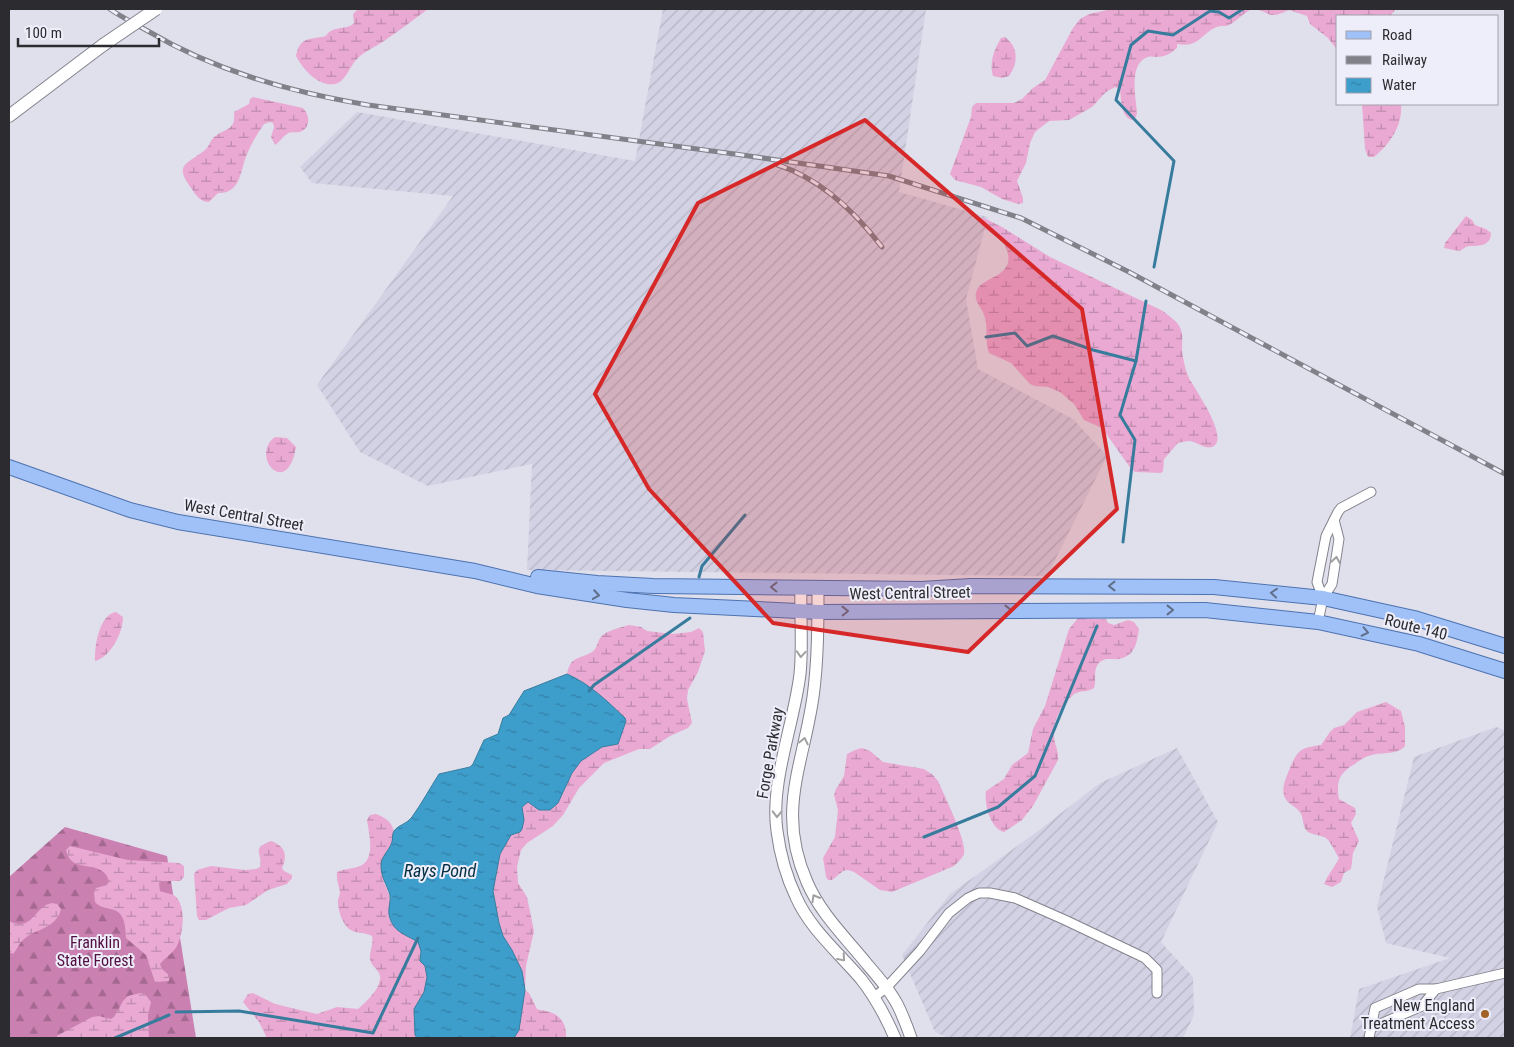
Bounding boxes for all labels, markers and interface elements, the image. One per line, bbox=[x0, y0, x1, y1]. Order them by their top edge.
scale bar bbox=[18, 15, 159, 47]
legend bbox=[1336, 15, 1499, 105]
text: 100 m bbox=[25, 24, 62, 42]
text: Road bbox=[1382, 26, 1412, 44]
text: Railway bbox=[1382, 51, 1427, 69]
text: Water bbox=[1382, 76, 1417, 94]
street label: West Central Street bbox=[183, 495, 306, 535]
one-way arrow bbox=[1330, 556, 1340, 564]
one-way arrow bbox=[1108, 581, 1116, 591]
one-way arrow bbox=[770, 582, 778, 592]
street label: West Central Street bbox=[849, 582, 971, 604]
one-way arrow bbox=[1270, 588, 1278, 599]
one-way arrow bbox=[592, 589, 600, 599]
one-way arrow bbox=[1004, 605, 1012, 615]
one-way arrow bbox=[1166, 605, 1174, 615]
one-way arrow bbox=[842, 606, 849, 616]
street label: Route 140 bbox=[1383, 610, 1449, 644]
one-way arrow bbox=[1361, 626, 1370, 637]
one-way arrow bbox=[796, 650, 807, 658]
street label: Forge Parkway bbox=[753, 705, 787, 800]
one-way arrow bbox=[798, 736, 809, 745]
one-way arrow bbox=[771, 810, 782, 818]
water label: Rays Pond bbox=[404, 860, 476, 881]
one-way arrow bbox=[812, 894, 822, 903]
park label: Franklin State Forest bbox=[57, 933, 133, 970]
one-way arrow bbox=[836, 952, 845, 961]
place label: New England Treatment Access bbox=[1361, 996, 1475, 1033]
marker: New England Treatment Access bbox=[1479, 1008, 1491, 1020]

